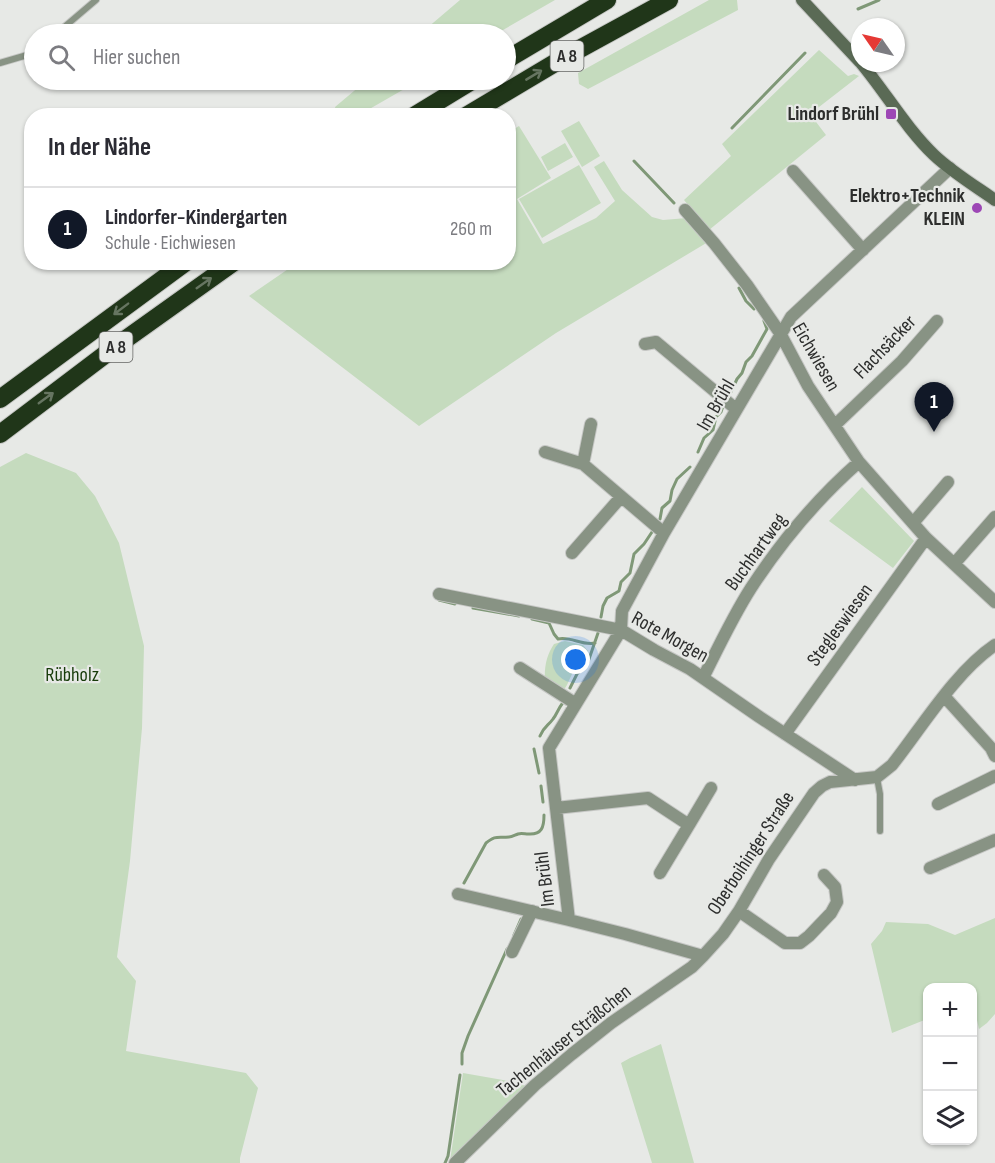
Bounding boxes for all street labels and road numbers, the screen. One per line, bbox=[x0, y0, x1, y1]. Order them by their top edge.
road number: A 8 bbox=[550, 41, 584, 71]
street label: Flachsäcker bbox=[849, 310, 921, 384]
street label: Eichwiesen bbox=[787, 318, 845, 396]
road number: A 8 bbox=[100, 332, 132, 362]
street label: Im Brühl bbox=[692, 375, 740, 435]
street label: Buchhartweg bbox=[720, 509, 792, 595]
street label: Stegleswiesen bbox=[802, 579, 878, 671]
street label: Rote Morgen bbox=[627, 606, 713, 668]
street label: Oberboihinger Straße bbox=[702, 787, 800, 919]
street label: Im Brühl bbox=[530, 850, 560, 908]
street label: Tachenhäuser Sträßchen bbox=[492, 980, 636, 1102]

